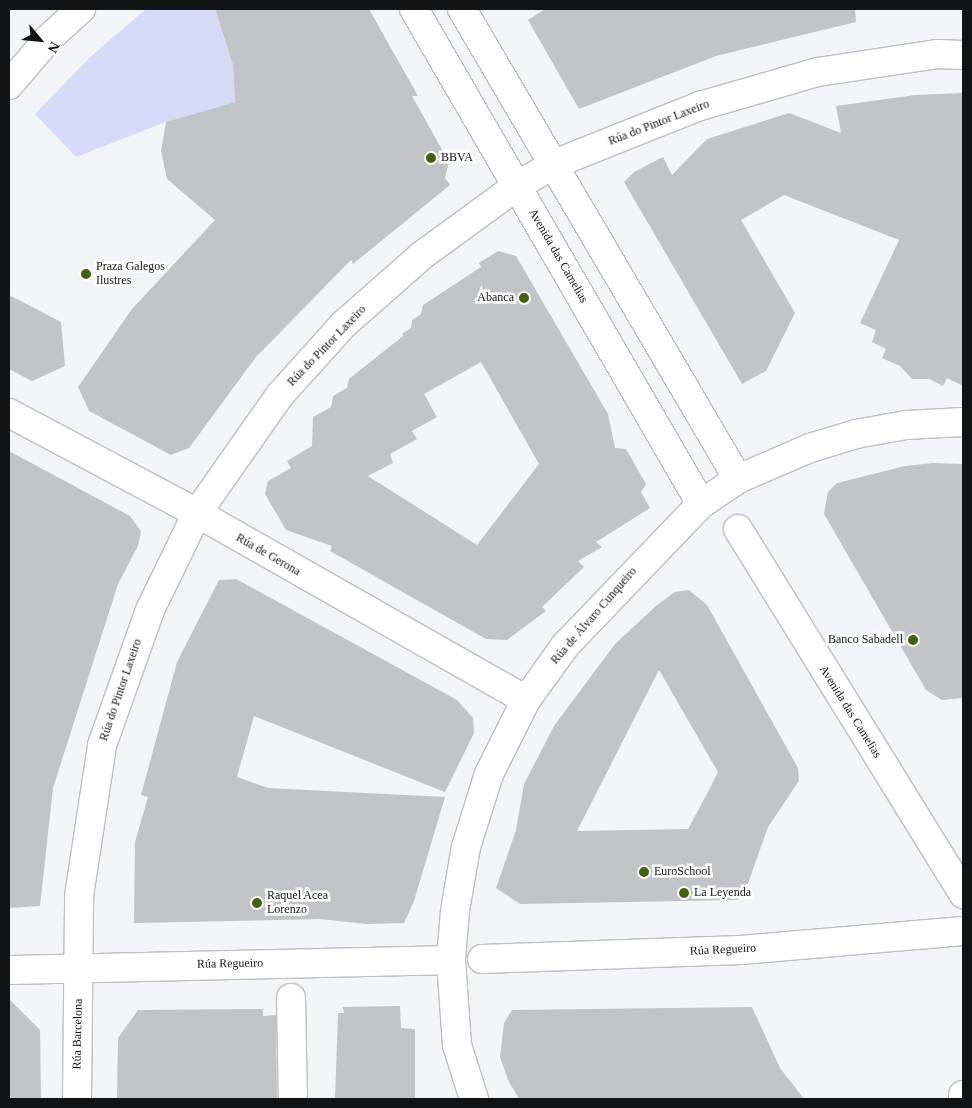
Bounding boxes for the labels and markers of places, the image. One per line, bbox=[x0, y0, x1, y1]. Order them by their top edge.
place label: BBVA bbox=[441, 151, 473, 165]
marker: BBVA bbox=[425, 152, 437, 164]
place label: Praza Galegos Ilustres bbox=[96, 260, 165, 288]
marker: Praza Galegos Ilustres bbox=[80, 268, 92, 280]
place label: Abanca bbox=[477, 291, 514, 305]
marker: Abanca bbox=[518, 292, 530, 304]
place label: Banco Sabadell bbox=[828, 633, 903, 647]
marker: Banco Sabadell bbox=[907, 634, 919, 646]
place label: EuroSchool bbox=[654, 865, 711, 879]
marker: EuroSchool bbox=[638, 866, 650, 878]
place label: La Leyenda bbox=[694, 886, 751, 900]
marker: La Leyenda bbox=[678, 887, 690, 899]
place label: Raquel Acea Lorenzo bbox=[267, 889, 329, 917]
marker: Raquel Acea Lorenzo bbox=[251, 897, 263, 909]

